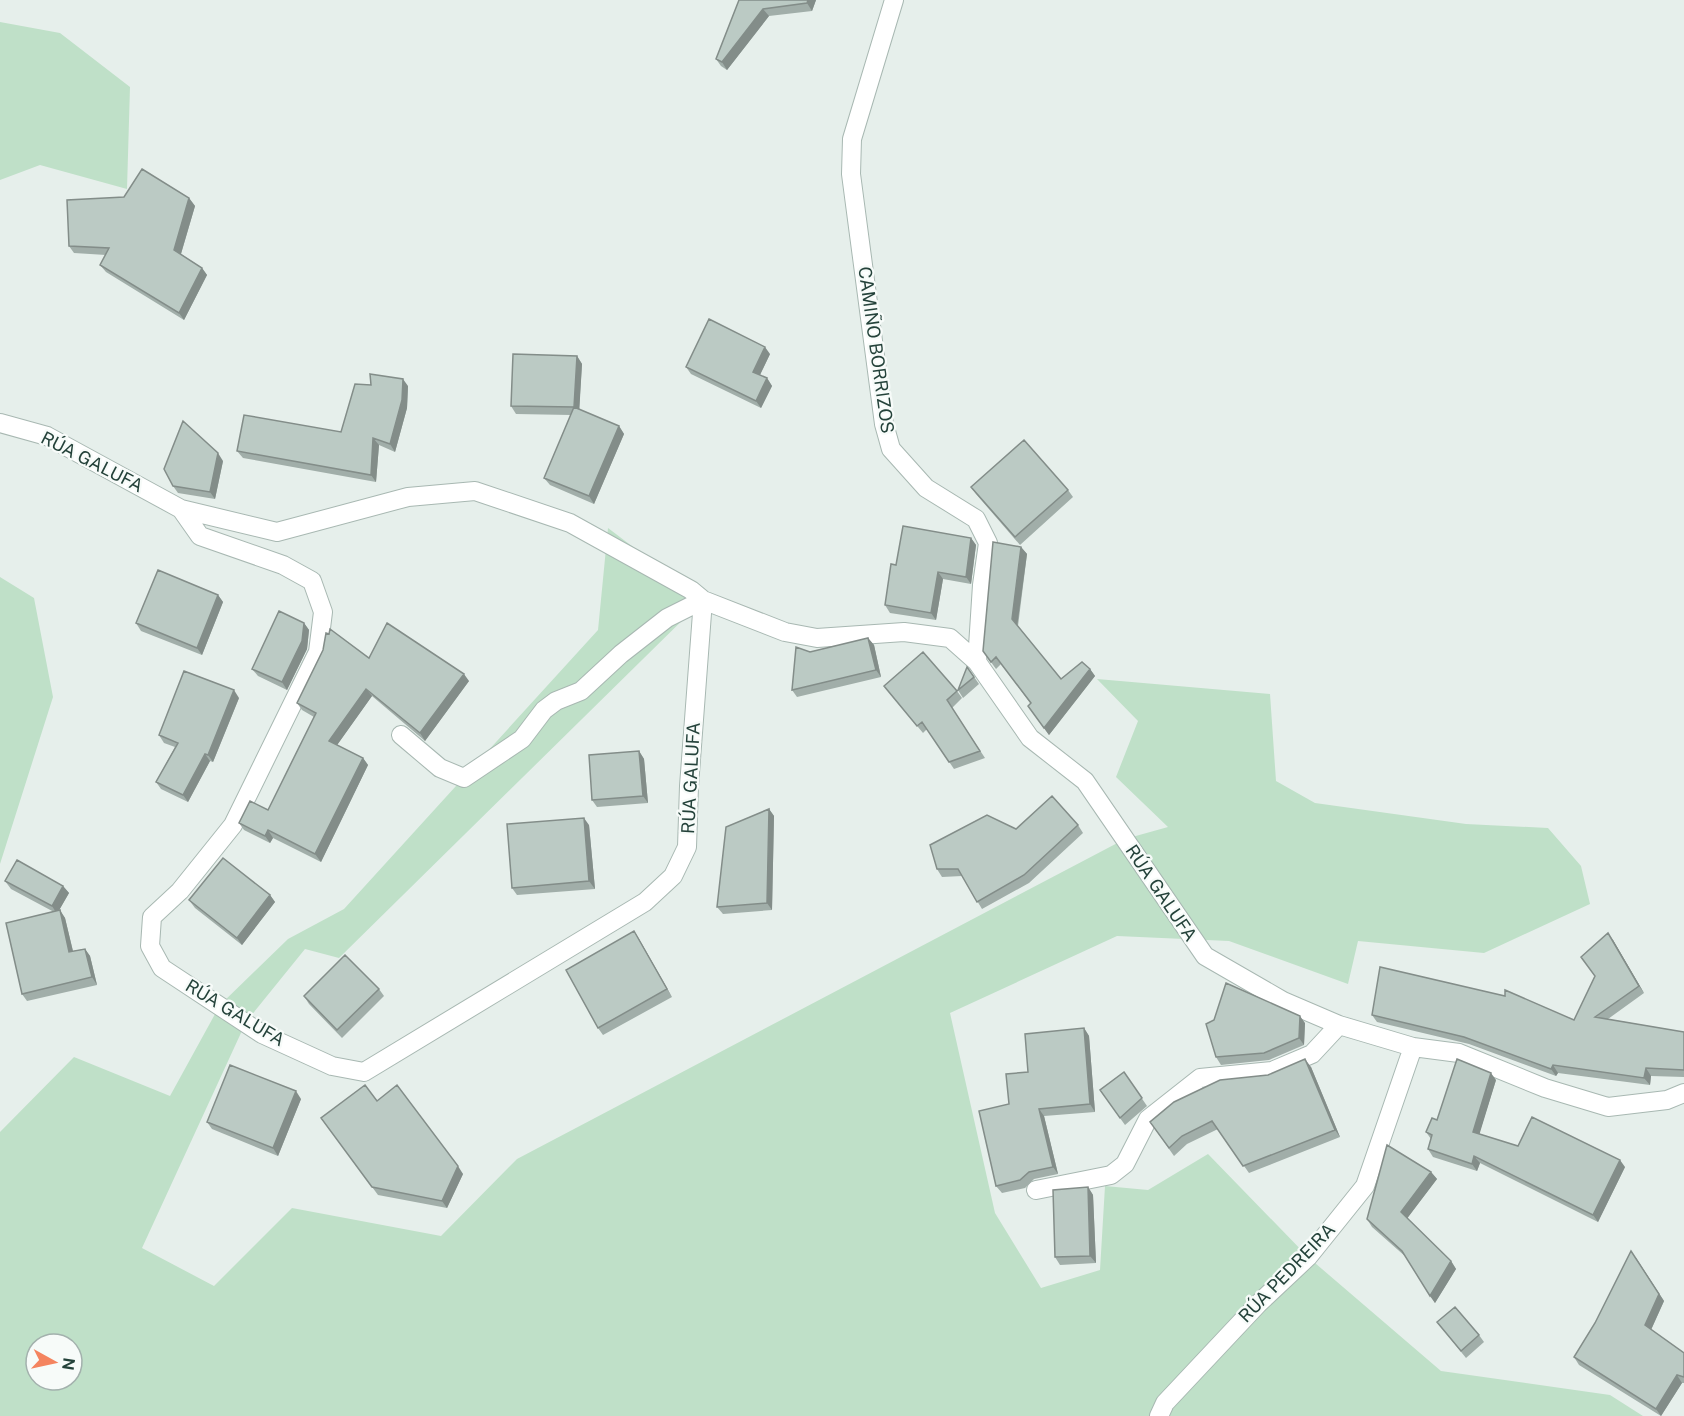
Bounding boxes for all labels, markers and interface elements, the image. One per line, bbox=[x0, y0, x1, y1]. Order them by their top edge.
street label: CAMIÑO BORRIZOS bbox=[854, 265, 900, 435]
street label: RÚA GALUFA bbox=[38, 426, 147, 496]
street label: RÚA GALUFA bbox=[676, 721, 704, 834]
street label: RÚA GALUFA bbox=[1121, 840, 1202, 945]
street label: RÚA GALUFA bbox=[182, 974, 289, 1050]
street label: RÚA PEDREIRA bbox=[1233, 1218, 1339, 1327]
north arrow bbox=[24, 1332, 84, 1392]
text: N bbox=[58, 1356, 79, 1372]

